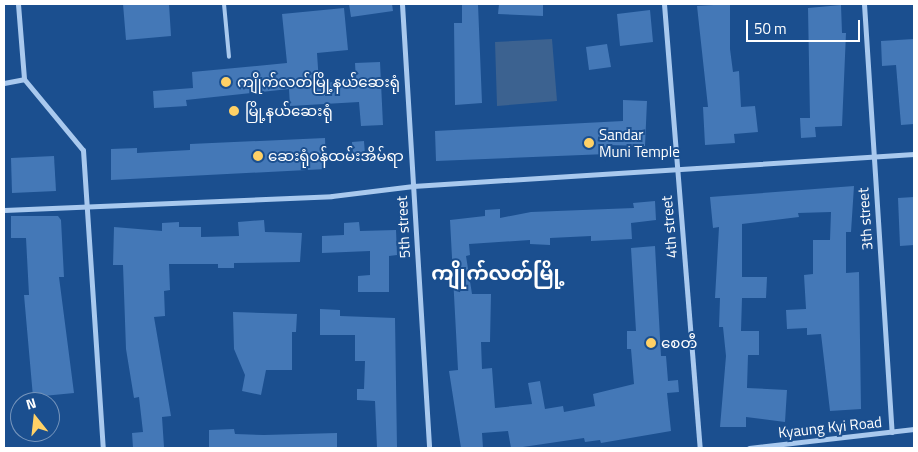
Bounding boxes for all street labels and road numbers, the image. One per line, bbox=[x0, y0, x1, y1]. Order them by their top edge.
street label: 3th street bbox=[854, 187, 876, 251]
street label: 5th street bbox=[392, 195, 414, 259]
street label: 4th street bbox=[657, 195, 681, 259]
street label: Kyaung Kyi Road bbox=[777, 413, 883, 441]

